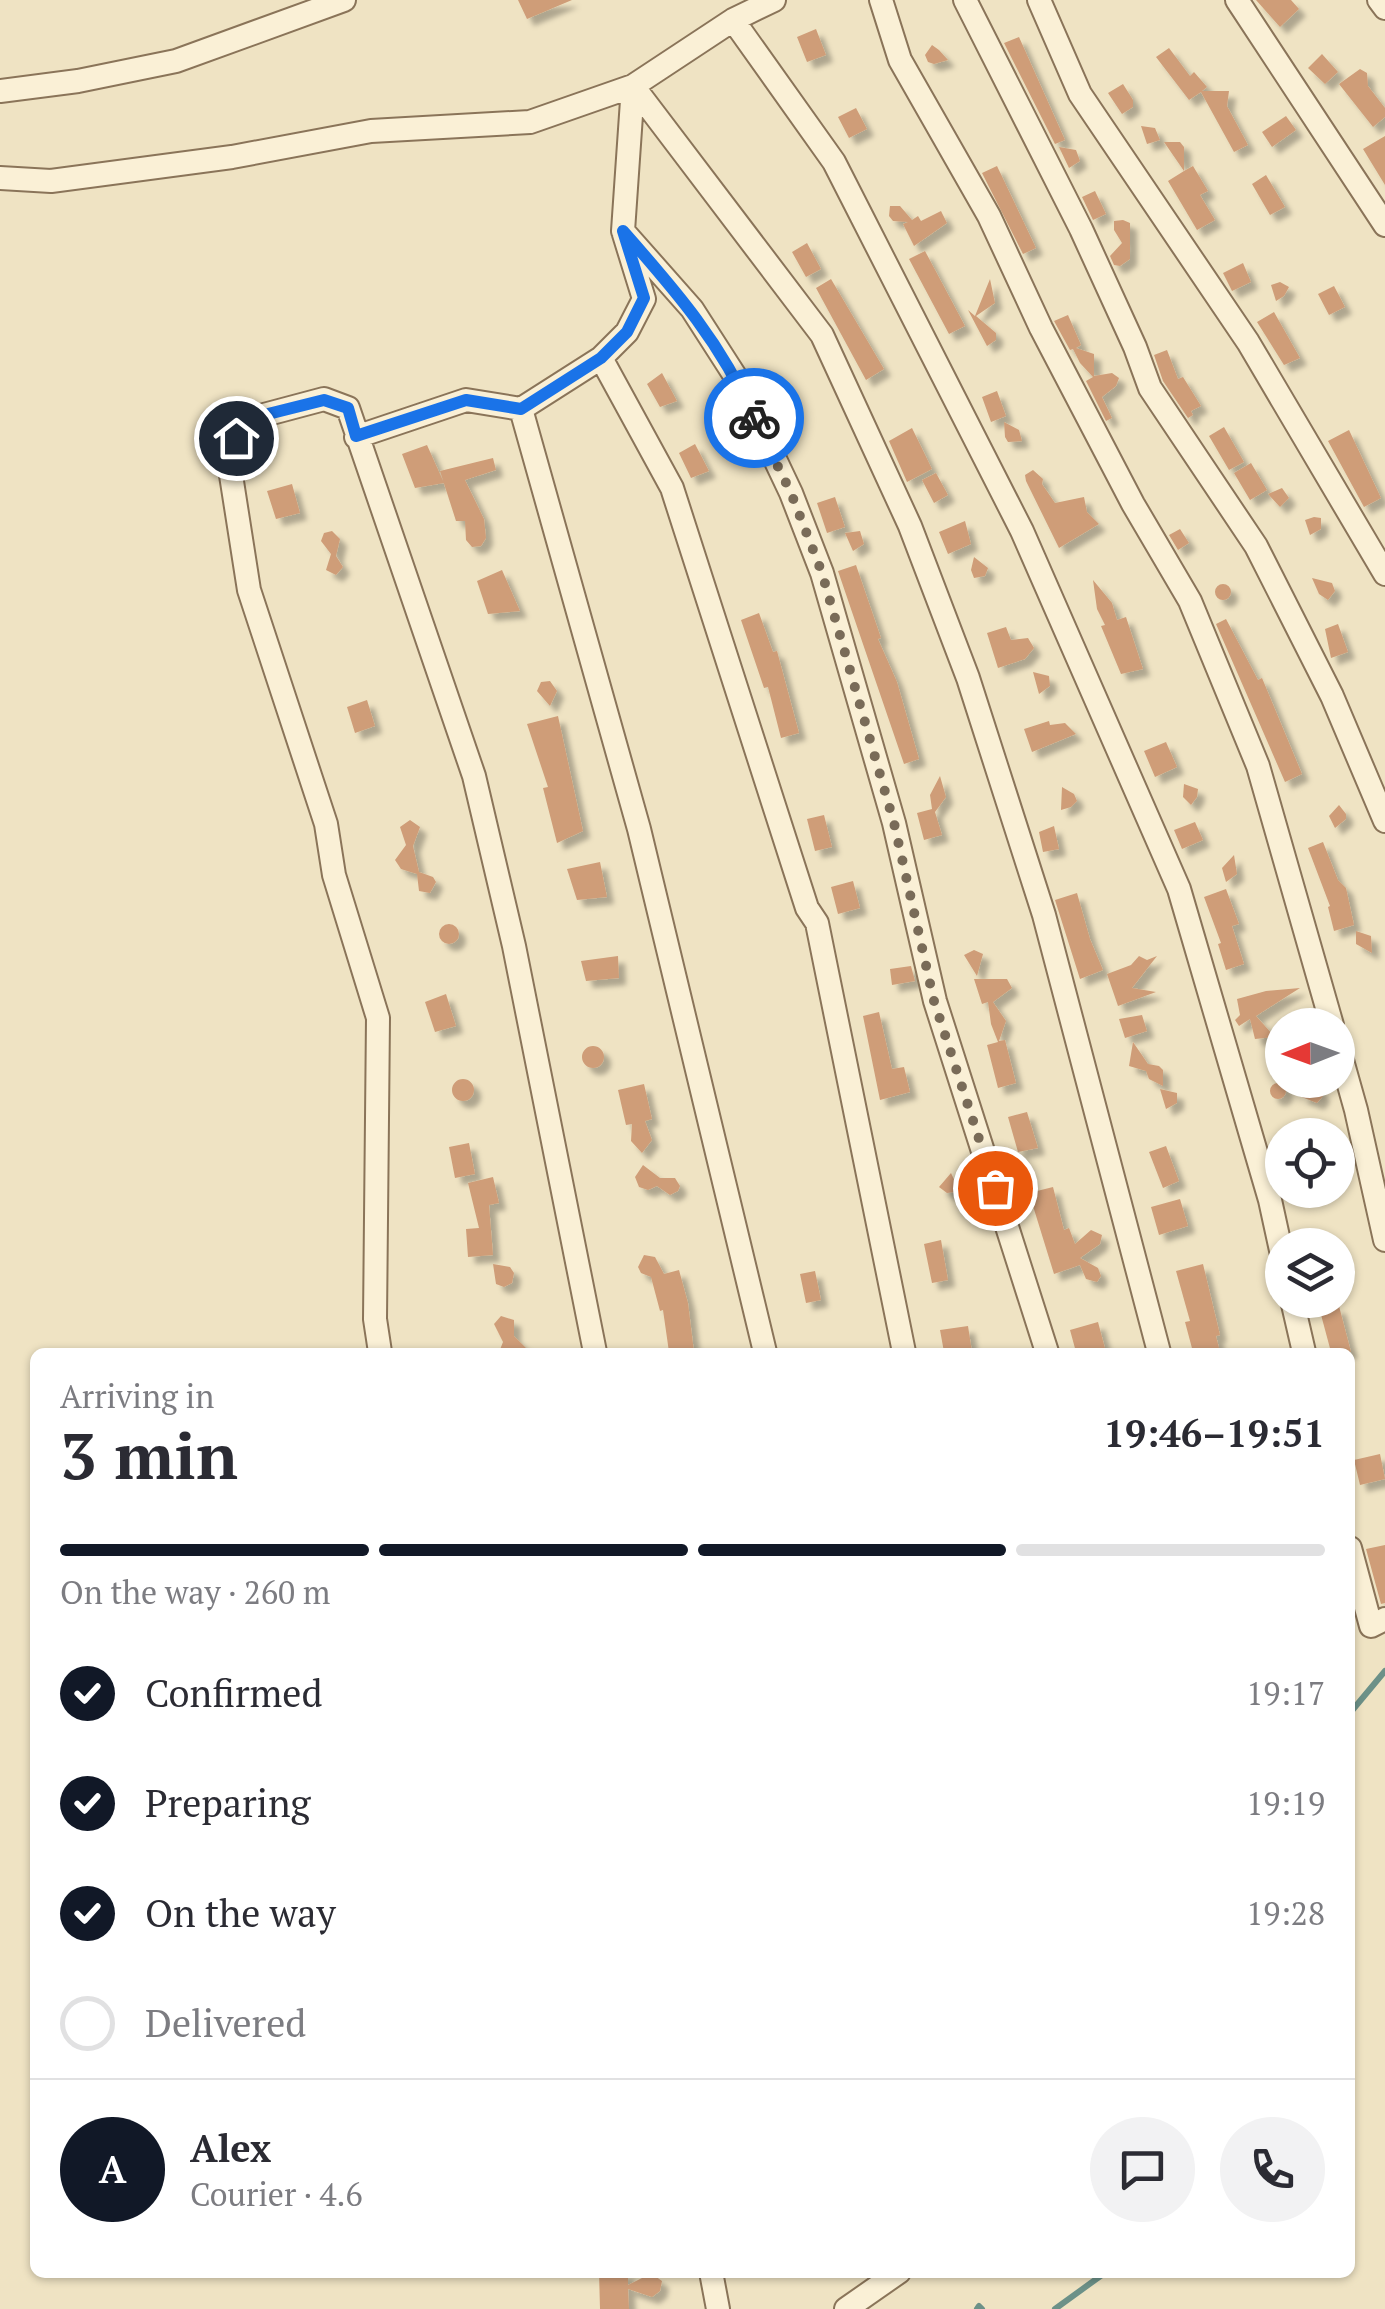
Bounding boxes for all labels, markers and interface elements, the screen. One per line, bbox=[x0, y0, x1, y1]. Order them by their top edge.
courier bbox=[704, 368, 804, 468]
icon: bike bbox=[727, 391, 782, 446]
pin bbox=[194, 396, 279, 481]
icon: home bbox=[209, 411, 264, 466]
north arrow bbox=[1265, 1008, 1355, 1098]
map controls bbox=[1265, 1008, 1355, 1318]
button: locate bbox=[1265, 1118, 1355, 1208]
pin bbox=[953, 1146, 1038, 1231]
icon: bag bbox=[968, 1161, 1023, 1216]
button: layers bbox=[1265, 1228, 1355, 1318]
text: Arriving in bbox=[60, 1375, 214, 1417]
text: 19:46–19:51 bbox=[1103, 1408, 1325, 1458]
text: 3 min bbox=[60, 1411, 238, 1498]
text: On the way · 260 m bbox=[60, 1571, 330, 1613]
icon: check bbox=[60, 1666, 115, 1721]
text: Confirmed bbox=[145, 1668, 323, 1718]
text: 19:17 bbox=[1246, 1672, 1325, 1714]
icon: check bbox=[60, 1776, 115, 1831]
text: Preparing bbox=[145, 1778, 311, 1828]
text: 19:19 bbox=[1246, 1782, 1325, 1824]
icon: check bbox=[60, 1886, 115, 1941]
text: On the way bbox=[145, 1888, 336, 1938]
text: 19:28 bbox=[1246, 1892, 1325, 1934]
text: Delivered bbox=[145, 1998, 306, 2048]
button: chat bbox=[1090, 2117, 1195, 2222]
button: phone bbox=[1220, 2117, 1325, 2222]
text: Alex bbox=[190, 2123, 271, 2173]
text: A bbox=[99, 2144, 126, 2194]
text: Courier · 4.6 bbox=[190, 2173, 362, 2215]

